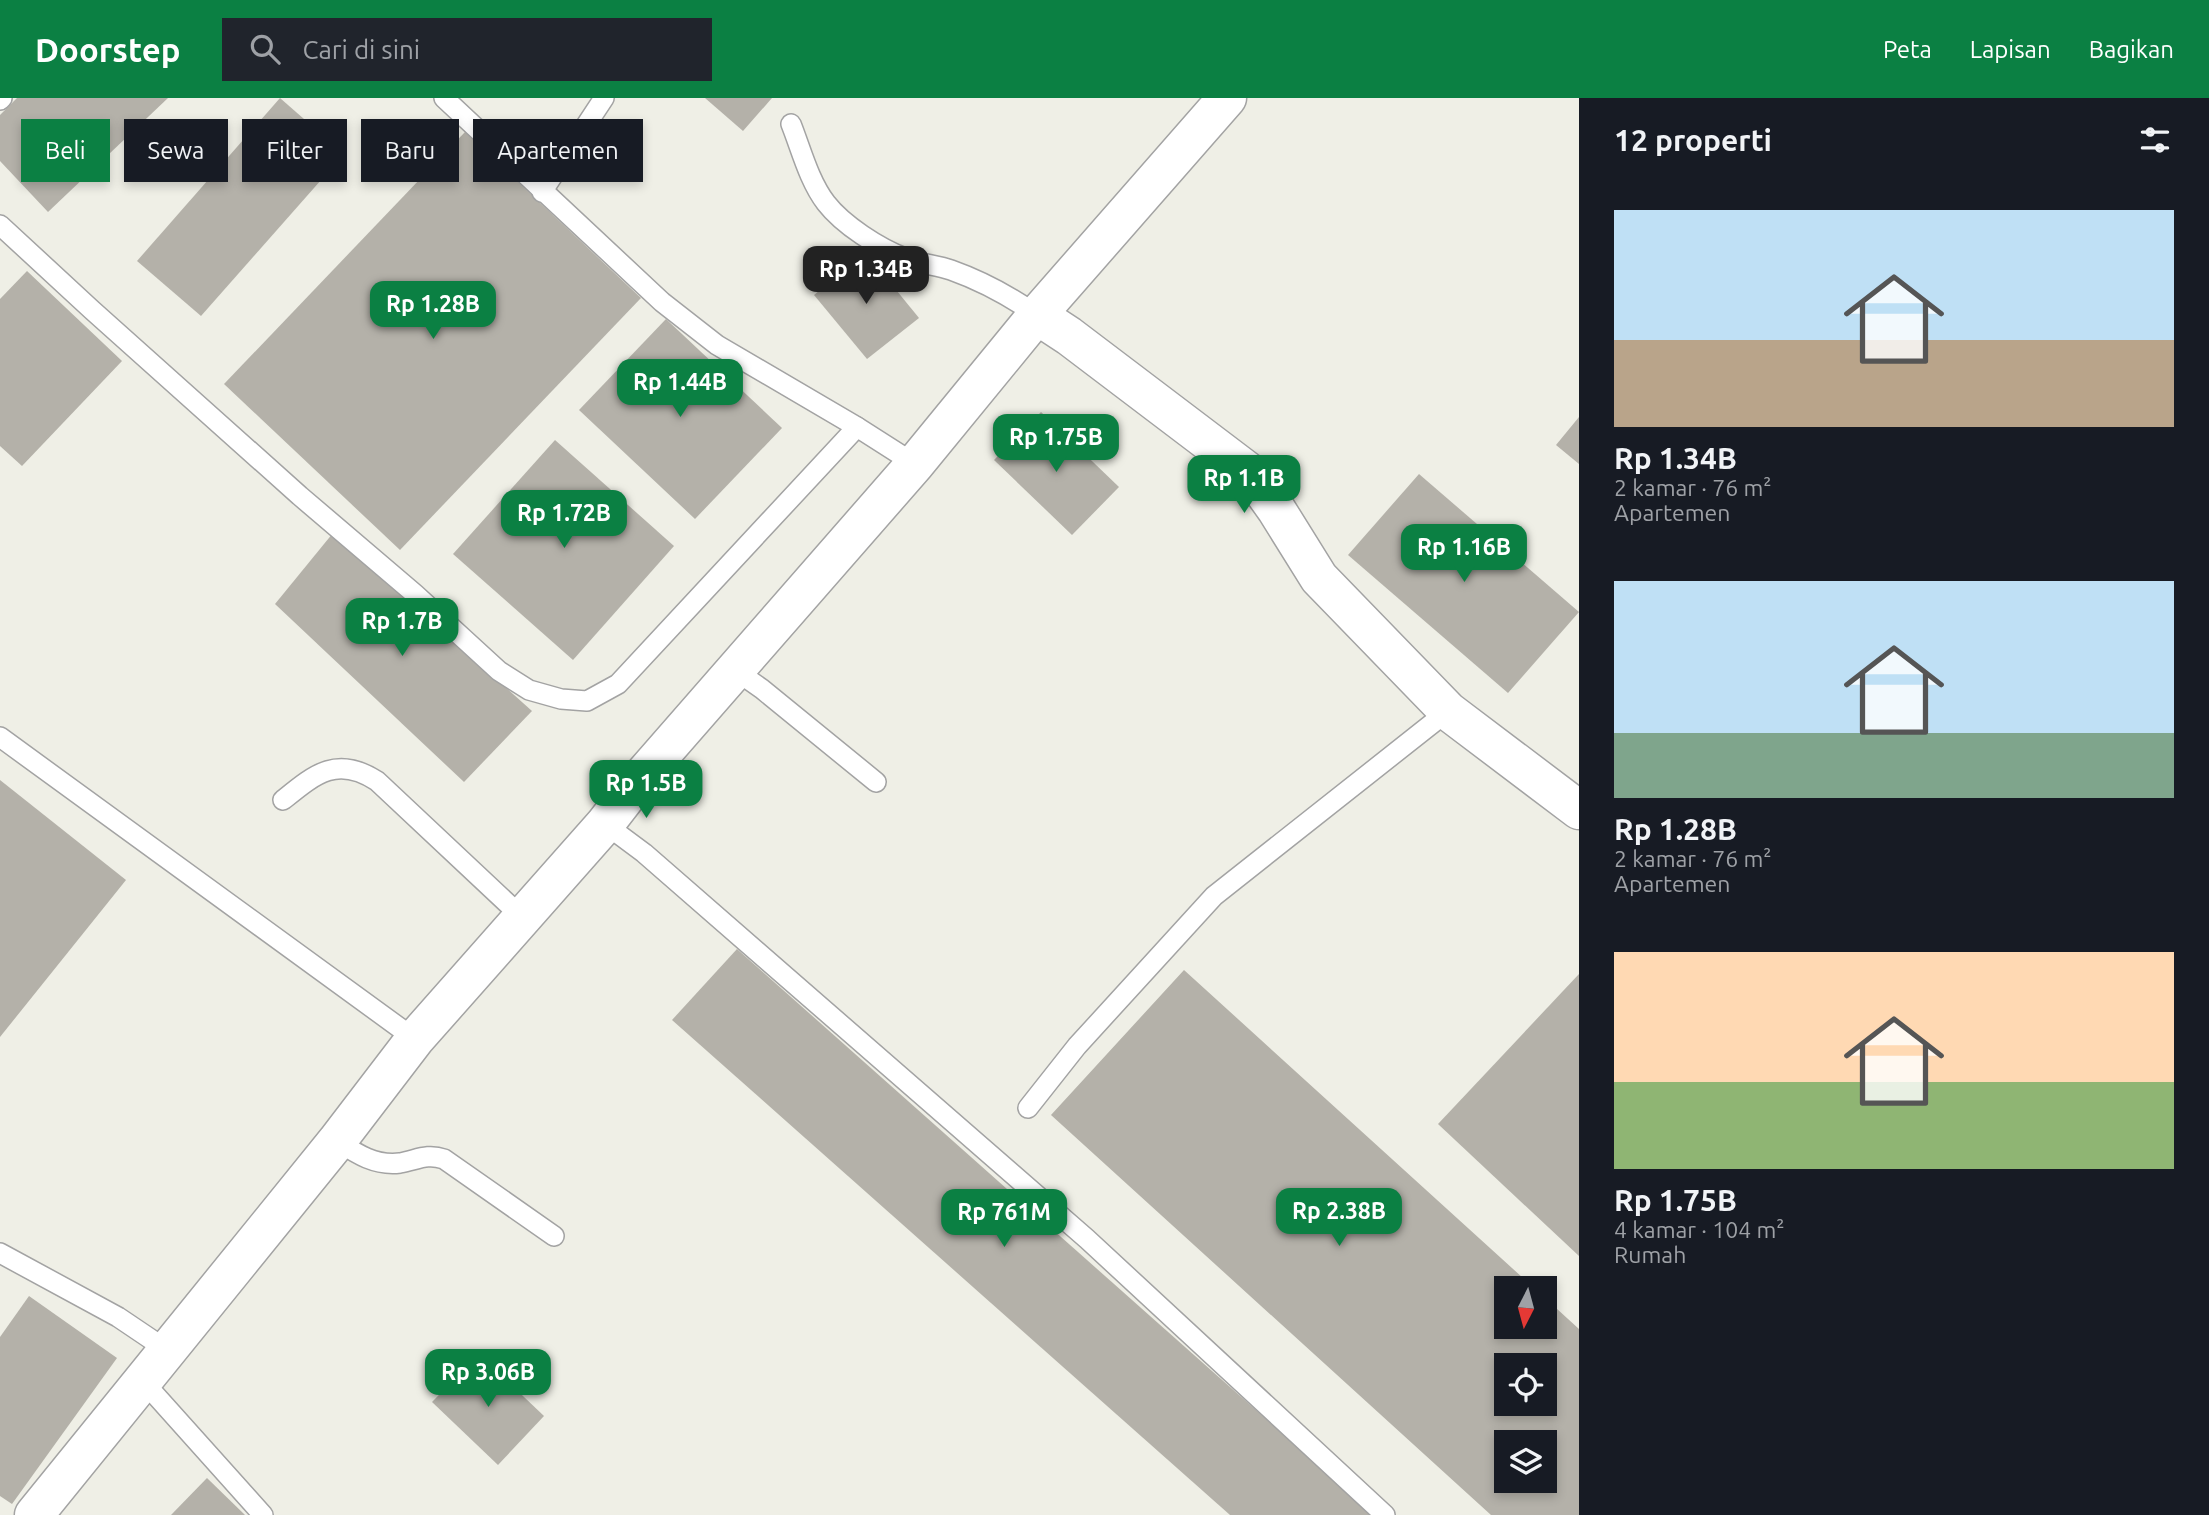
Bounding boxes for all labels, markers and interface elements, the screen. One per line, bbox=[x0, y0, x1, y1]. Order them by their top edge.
search box bbox=[222, 18, 712, 81]
icon: search bbox=[246, 30, 284, 68]
text: Doorstep bbox=[35, 31, 180, 68]
text: Cari di sini bbox=[302, 35, 420, 64]
text: Peta bbox=[1883, 36, 1932, 63]
text: Lapisan bbox=[1970, 36, 2051, 63]
text: Bagikan bbox=[2089, 36, 2174, 63]
chip: Beli bbox=[21, 119, 110, 182]
chip: Sewa bbox=[124, 119, 228, 182]
chip: Filter bbox=[242, 119, 347, 182]
chip: Baru bbox=[361, 119, 459, 182]
chip: Apartemen bbox=[473, 119, 643, 182]
icon: filters bbox=[2136, 121, 2174, 159]
text: 12 properti bbox=[1614, 123, 1772, 157]
pin: Rp 1.34B bbox=[794, 246, 938, 306]
text: Rp 1.34B bbox=[819, 256, 913, 281]
icon: home bbox=[1831, 256, 1957, 382]
pin: Rp 1.28B bbox=[361, 282, 505, 341]
text: Rp 1.28B bbox=[386, 291, 480, 316]
pin: Rp 1.44B bbox=[608, 360, 752, 419]
text: Rp 1.44B bbox=[633, 369, 727, 394]
pin: Rp 1.75B bbox=[984, 414, 1128, 474]
text: Rp 1.75B bbox=[1009, 424, 1103, 449]
text: Rp 1.34B bbox=[1614, 441, 1737, 475]
pin: Rp 1.1B bbox=[1179, 456, 1309, 515]
text: Rp 1.1B bbox=[1203, 465, 1285, 490]
text: 2 kamar · 76 m² bbox=[1614, 475, 1772, 500]
pin: Rp 1.72B bbox=[492, 490, 636, 550]
text: Rp 1.72B bbox=[517, 500, 611, 525]
text: Apartemen bbox=[1614, 500, 1730, 525]
pin: Rp 1.16B bbox=[1392, 524, 1536, 584]
text: Rp 1.16B bbox=[1417, 534, 1511, 559]
pin: Rp 1.7B bbox=[337, 598, 467, 658]
text: Rp 1.7B bbox=[361, 608, 443, 633]
icon: home bbox=[1831, 627, 1957, 753]
pin: Rp 1.5B bbox=[581, 760, 711, 820]
text: Rp 1.5B bbox=[605, 770, 687, 795]
text: Rp 1.28B bbox=[1614, 812, 1737, 846]
text: 2 kamar · 76 m² bbox=[1614, 846, 1772, 871]
text: Apartemen bbox=[1614, 871, 1730, 896]
icon: home bbox=[1831, 998, 1957, 1124]
text: Rp 1.75B bbox=[1614, 1183, 1737, 1217]
pin: Rp 2.38B bbox=[1267, 1188, 1411, 1248]
pin: Rp 761M bbox=[939, 1190, 1069, 1249]
text: Rp 2.38B bbox=[1292, 1198, 1386, 1223]
text: Rp 761M bbox=[957, 1199, 1051, 1224]
text: 4 kamar · 104 m² bbox=[1614, 1217, 1785, 1242]
text: Rumah bbox=[1614, 1242, 1686, 1267]
north arrow bbox=[1494, 1276, 1558, 1339]
map controls bbox=[1494, 1276, 1557, 1493]
pin: Rp 3.06B bbox=[416, 1350, 560, 1409]
button: locate bbox=[1494, 1353, 1557, 1416]
text: Rp 3.06B bbox=[441, 1359, 535, 1384]
button: layers bbox=[1494, 1430, 1557, 1493]

